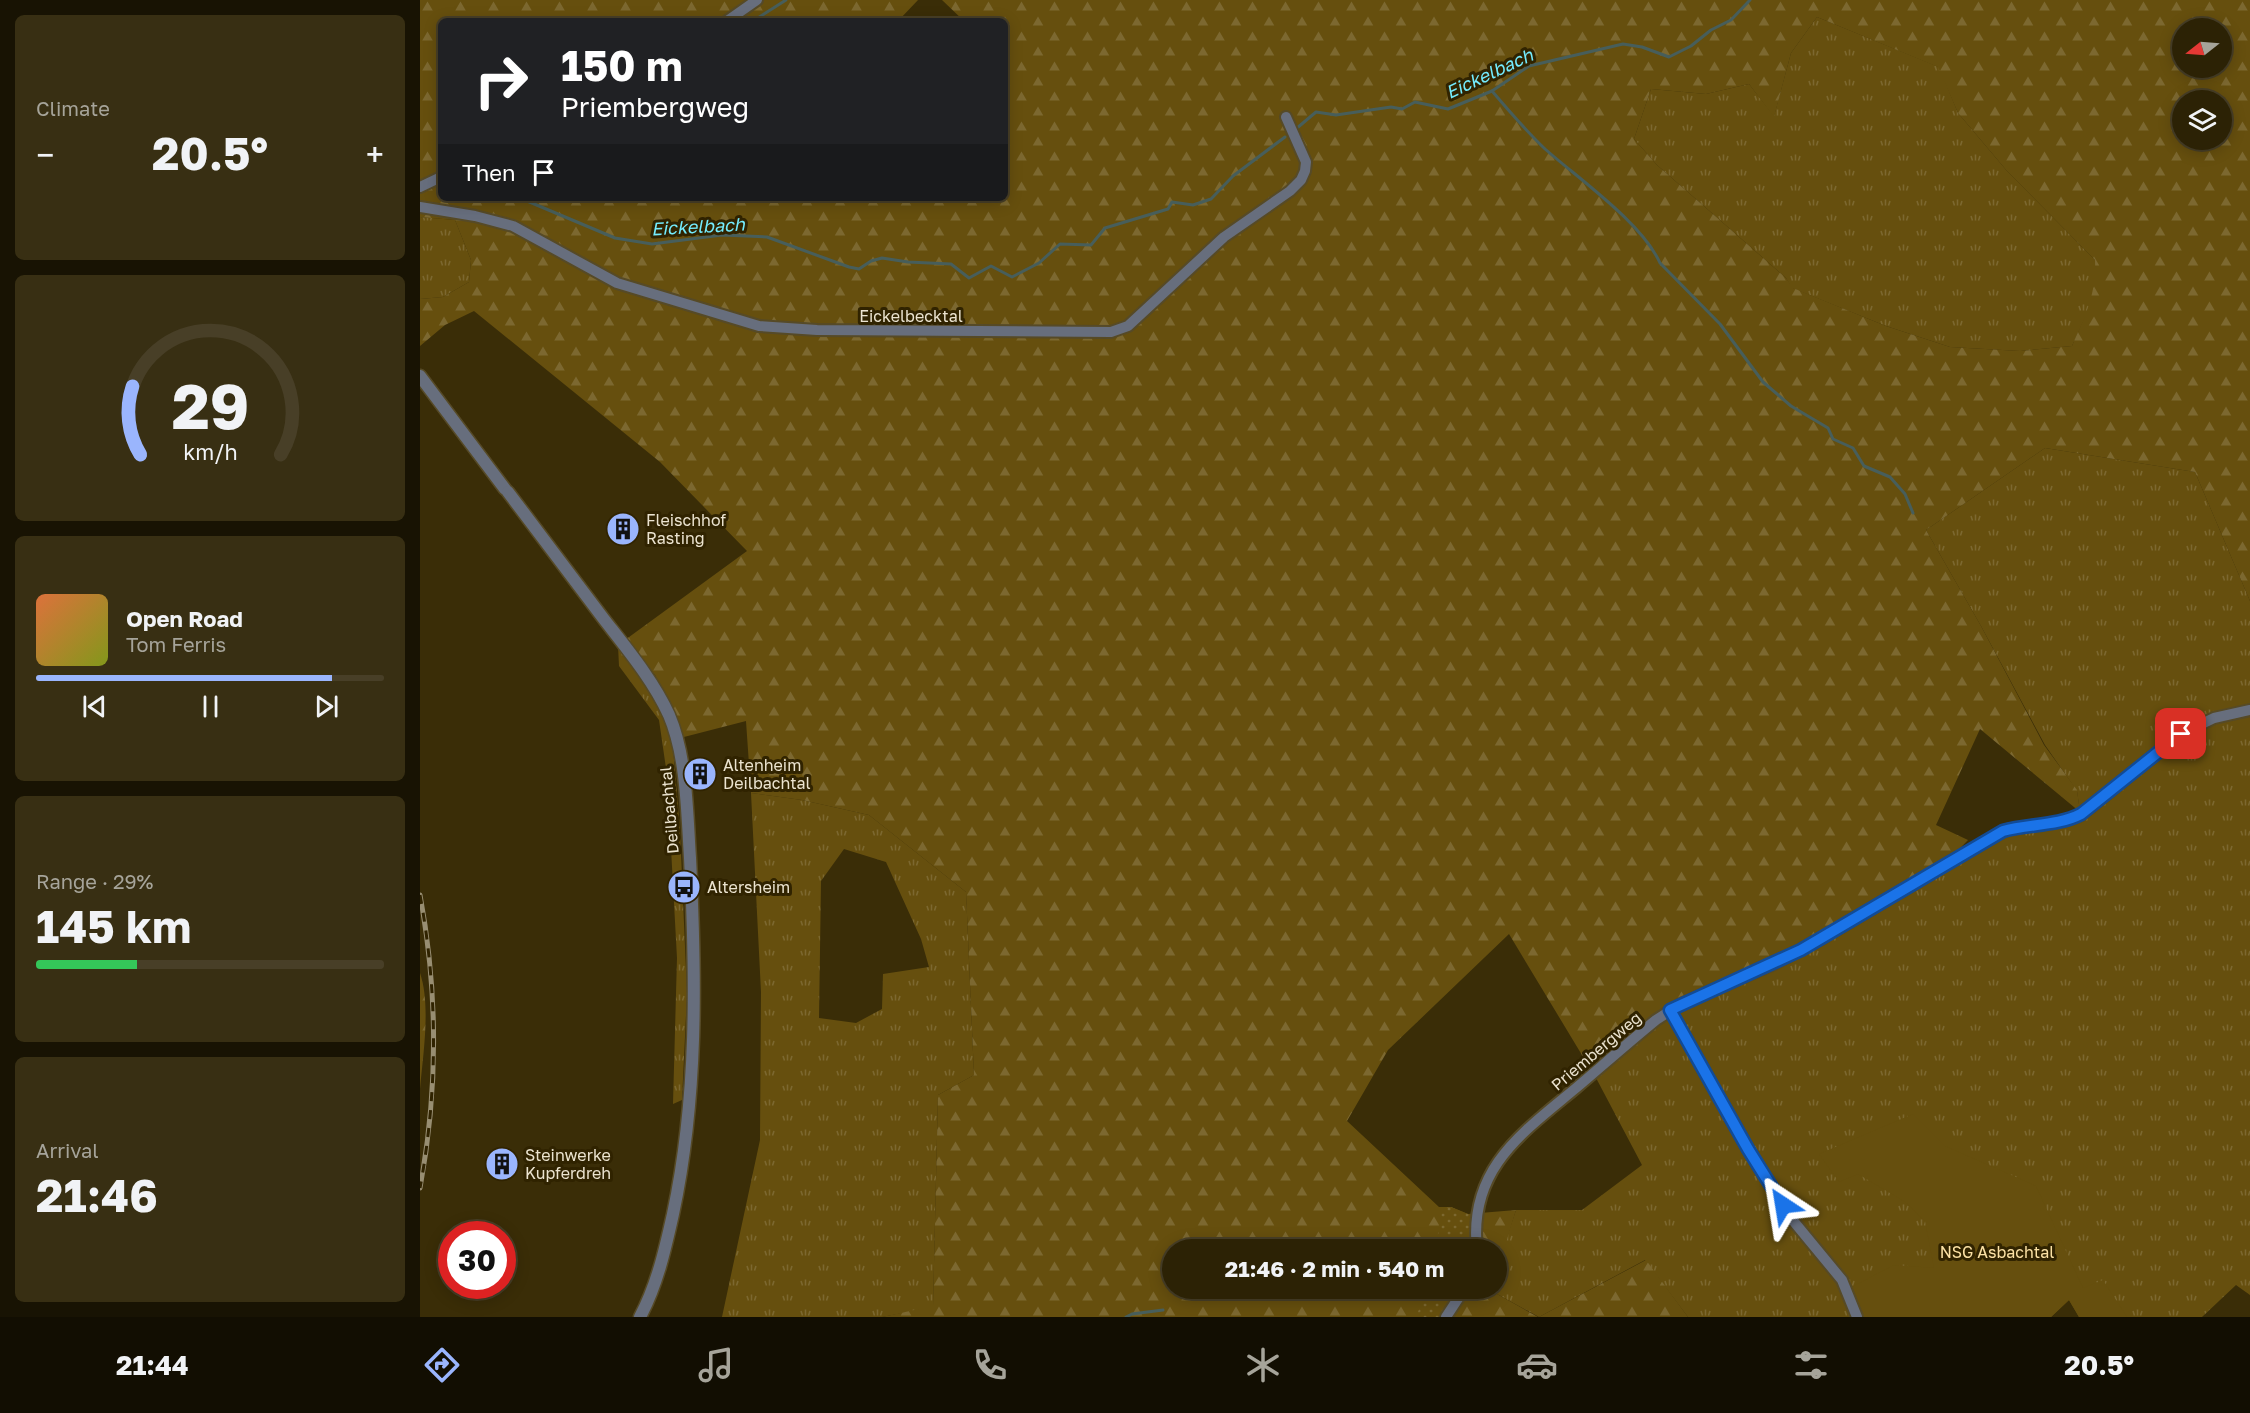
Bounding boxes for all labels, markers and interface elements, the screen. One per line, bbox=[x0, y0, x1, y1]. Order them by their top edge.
north arrow bbox=[2172, 18, 2232, 78]
map controls bbox=[2172, 18, 2232, 150]
text: 150 m bbox=[561, 40, 683, 90]
icon: right bbox=[462, 42, 540, 120]
water label: Eickelbach bbox=[1442, 43, 1537, 103]
button: layers bbox=[2172, 90, 2232, 150]
text: Priembergweg bbox=[561, 91, 749, 123]
text: Climate bbox=[36, 96, 110, 120]
text: 20.5° bbox=[152, 126, 268, 180]
text: − bbox=[36, 135, 54, 174]
text: + bbox=[366, 135, 384, 174]
icon: arrive bbox=[527, 156, 560, 189]
text: Then bbox=[462, 159, 515, 186]
water label: Eickelbach bbox=[651, 213, 746, 239]
street label: Eickelbecktal bbox=[859, 306, 963, 326]
text: 29 bbox=[171, 368, 249, 443]
text: km/h bbox=[183, 440, 237, 466]
place label: Fleischhof Rasting bbox=[646, 510, 726, 548]
building icon: Fleischhof Rasting bbox=[605, 511, 641, 547]
text: Open Road bbox=[126, 605, 243, 632]
text: Tom Ferris bbox=[126, 632, 226, 656]
icon: previous bbox=[78, 690, 111, 723]
icon: pause bbox=[194, 690, 227, 723]
icon: next bbox=[310, 690, 343, 723]
pin bbox=[2155, 708, 2206, 759]
icon: arrive bbox=[2164, 717, 2197, 750]
place label: Altenheim Deilbachtal bbox=[723, 755, 811, 793]
building icon: Altenheim Deilbachtal bbox=[682, 756, 718, 792]
street label: Deilbachtal bbox=[655, 765, 683, 855]
text: Range · 29% bbox=[36, 869, 153, 893]
bus stop icon: Altersheim bbox=[666, 869, 702, 905]
place label: Altersheim bbox=[707, 877, 790, 897]
text: 145 km bbox=[36, 899, 191, 953]
street label: Priembergweg bbox=[1547, 1008, 1645, 1094]
text: Arrival bbox=[36, 1138, 99, 1162]
place label: Steinwerke Kupferdreh bbox=[525, 1145, 611, 1183]
building icon: Steinwerke Kupferdreh bbox=[484, 1146, 520, 1182]
text: 21:46 bbox=[36, 1168, 158, 1222]
position arrow bbox=[1751, 1173, 1815, 1237]
speed limit sign: 30 bbox=[438, 1221, 516, 1299]
park label: NSG Asbachtal bbox=[1940, 1242, 2054, 1262]
text: 21:46 · 2 min · 540 m bbox=[1225, 1255, 1444, 1282]
icon: directions bbox=[421, 1344, 463, 1386]
icon: music bbox=[695, 1344, 737, 1386]
icon: phone bbox=[969, 1344, 1011, 1386]
icon: climate bbox=[1242, 1344, 1284, 1386]
icon: car bbox=[1516, 1344, 1558, 1386]
icon: filters bbox=[1790, 1344, 1832, 1386]
text: 21:44 bbox=[116, 1349, 189, 1381]
text: 20.5° bbox=[2064, 1349, 2134, 1381]

